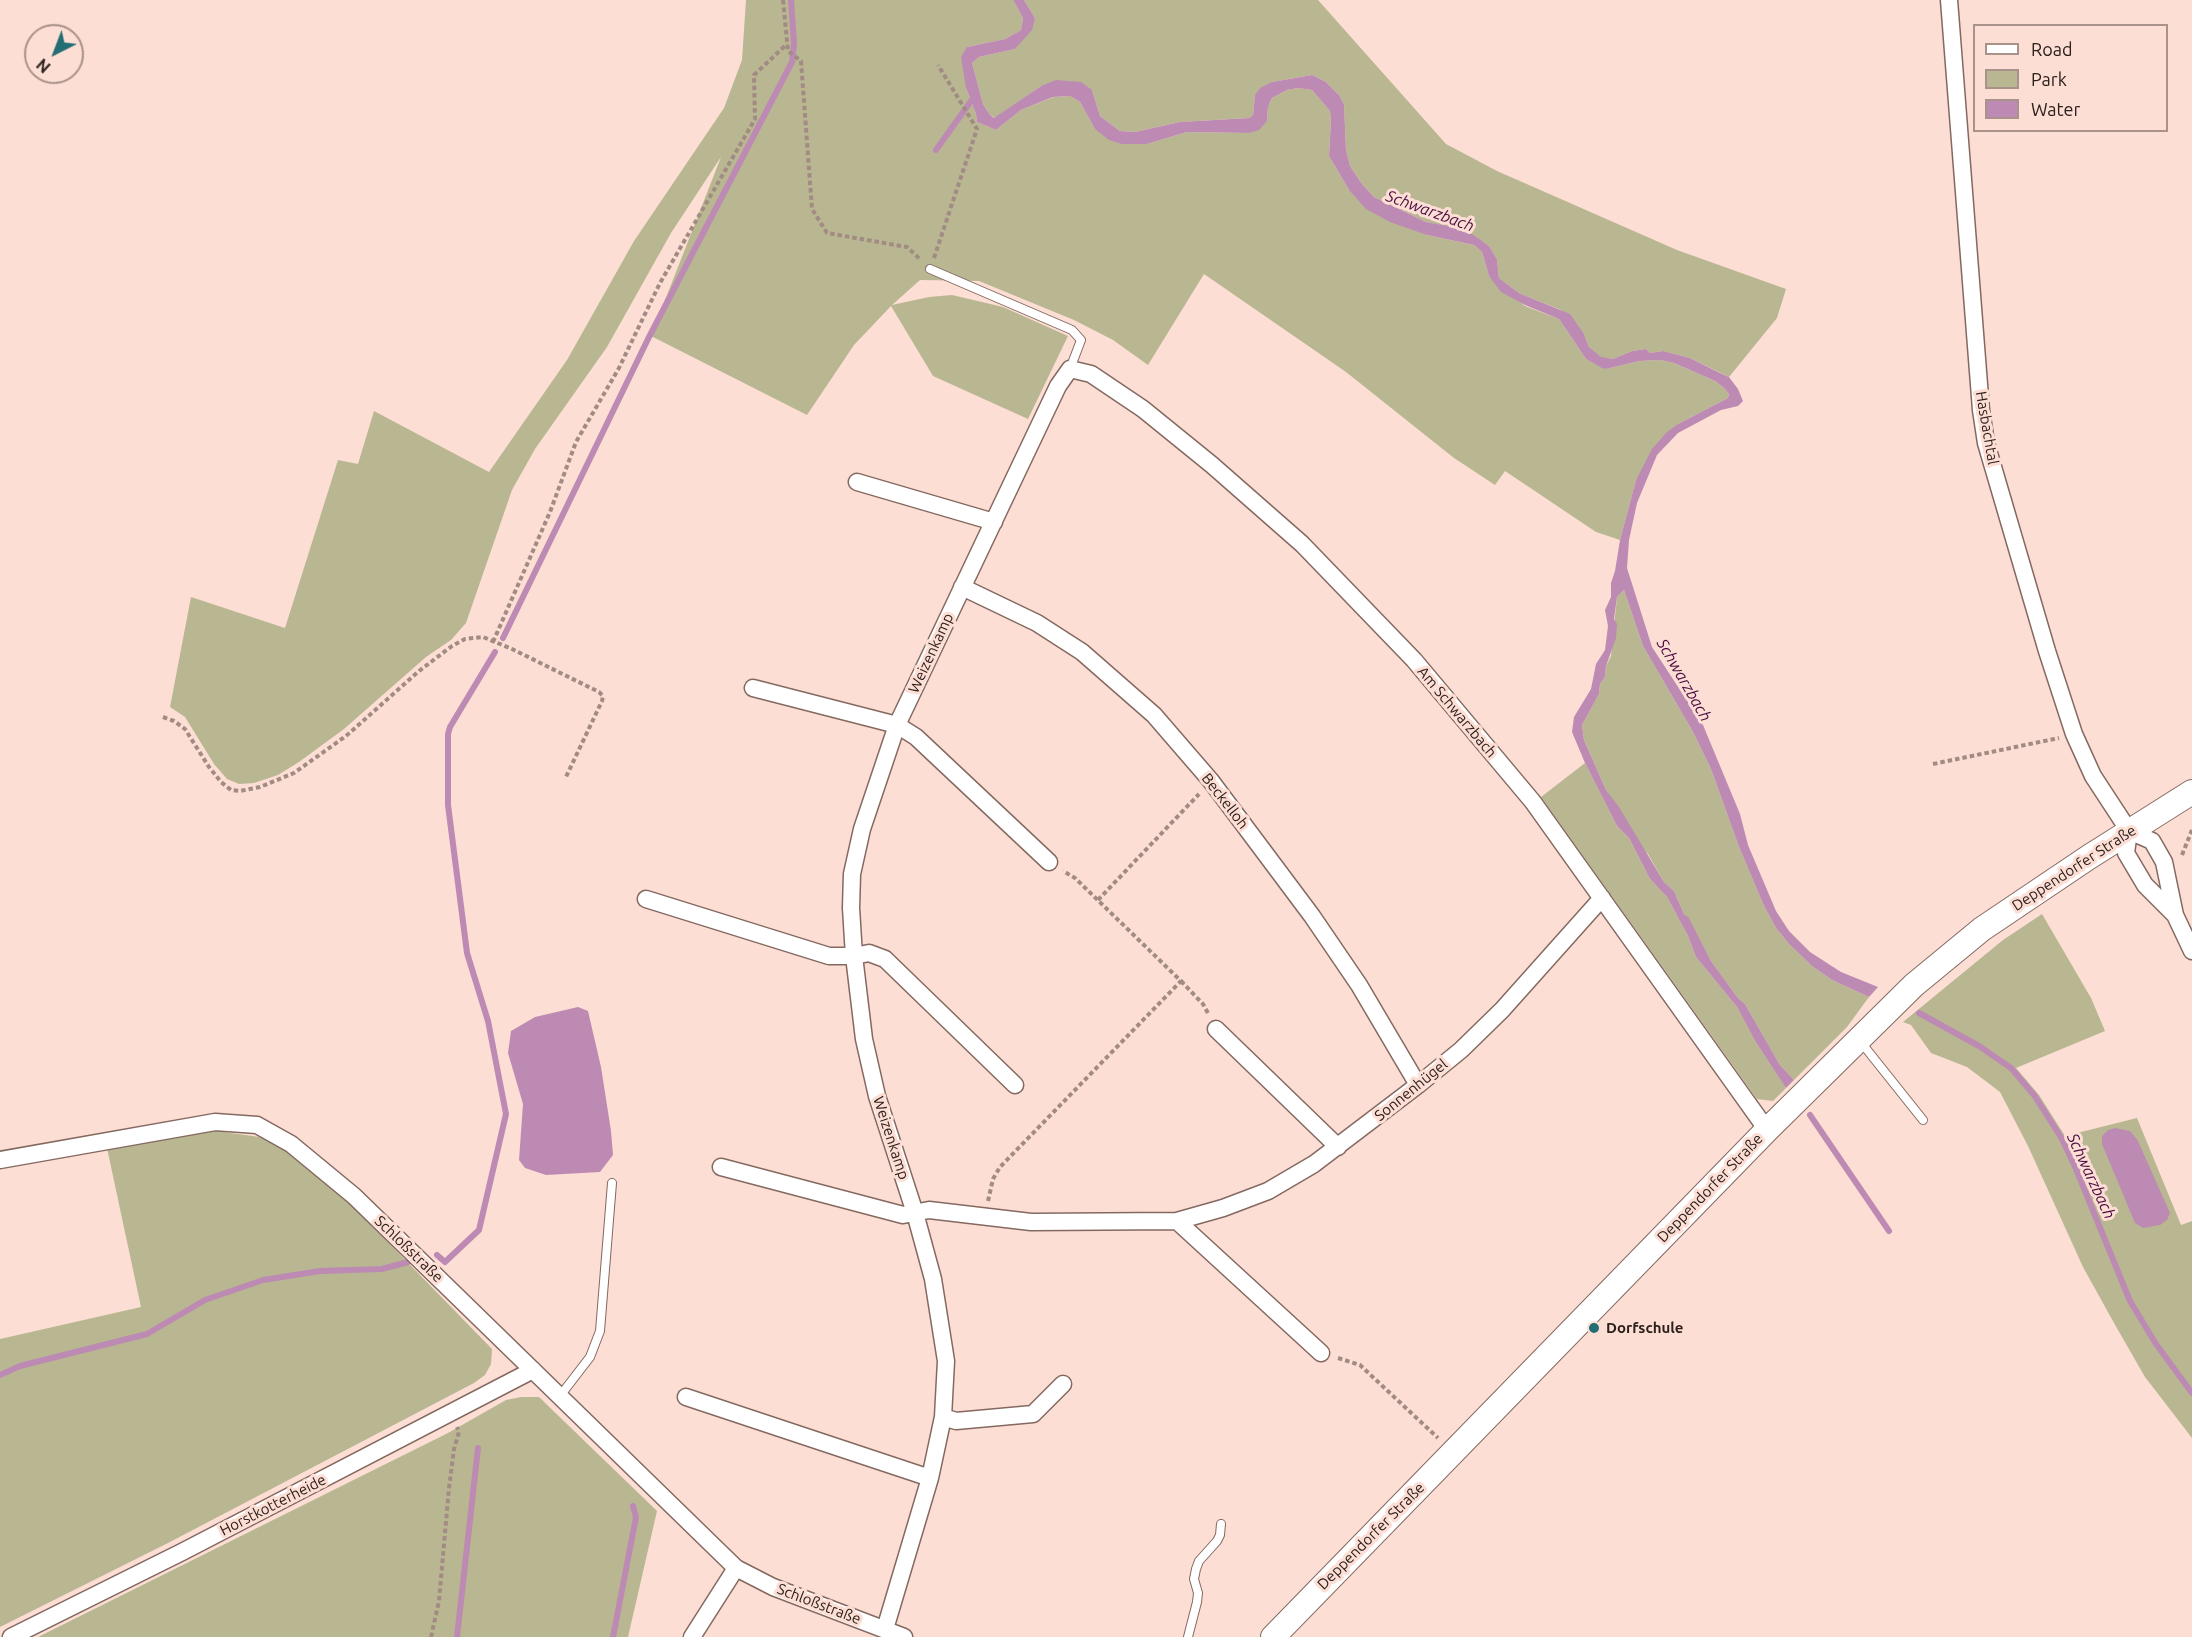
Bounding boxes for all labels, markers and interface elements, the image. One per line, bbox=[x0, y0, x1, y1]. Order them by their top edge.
north arrow bbox=[24, 24, 84, 84]
legend bbox=[1973, 24, 2168, 132]
text: Road bbox=[2031, 39, 2073, 59]
text: N bbox=[33, 55, 54, 77]
text: Park bbox=[2031, 69, 2067, 89]
text: Water bbox=[2031, 99, 2080, 119]
water label: Schwarzbach bbox=[1383, 186, 1477, 236]
street label: Hasbachtal bbox=[1972, 390, 2002, 466]
street label: Weizenkamp bbox=[905, 610, 957, 696]
water label: Schwarzbach bbox=[1653, 635, 1715, 725]
street label: Am Schwarzbach bbox=[1414, 663, 1500, 761]
street label: Beckelloh bbox=[1198, 770, 1252, 832]
street label: Deppendorfer Straße bbox=[2009, 821, 2139, 915]
street label: Sonnenhügel bbox=[1371, 1055, 1451, 1125]
street label: Weizenkamp bbox=[869, 1094, 913, 1182]
street label: Deppendorfer Straße bbox=[1653, 1130, 1767, 1246]
water label: Schwarzbach bbox=[2063, 1130, 2119, 1222]
street label: Schloßstraße bbox=[371, 1212, 447, 1286]
place label: Dorfschule bbox=[1606, 1319, 1683, 1337]
marker: Dorfschule bbox=[1587, 1321, 1601, 1335]
street label: Horstkotterheide bbox=[217, 1471, 329, 1539]
street label: Deppendorfer Straße bbox=[1314, 1479, 1428, 1593]
street label: Schloßstraße bbox=[775, 1580, 863, 1628]

